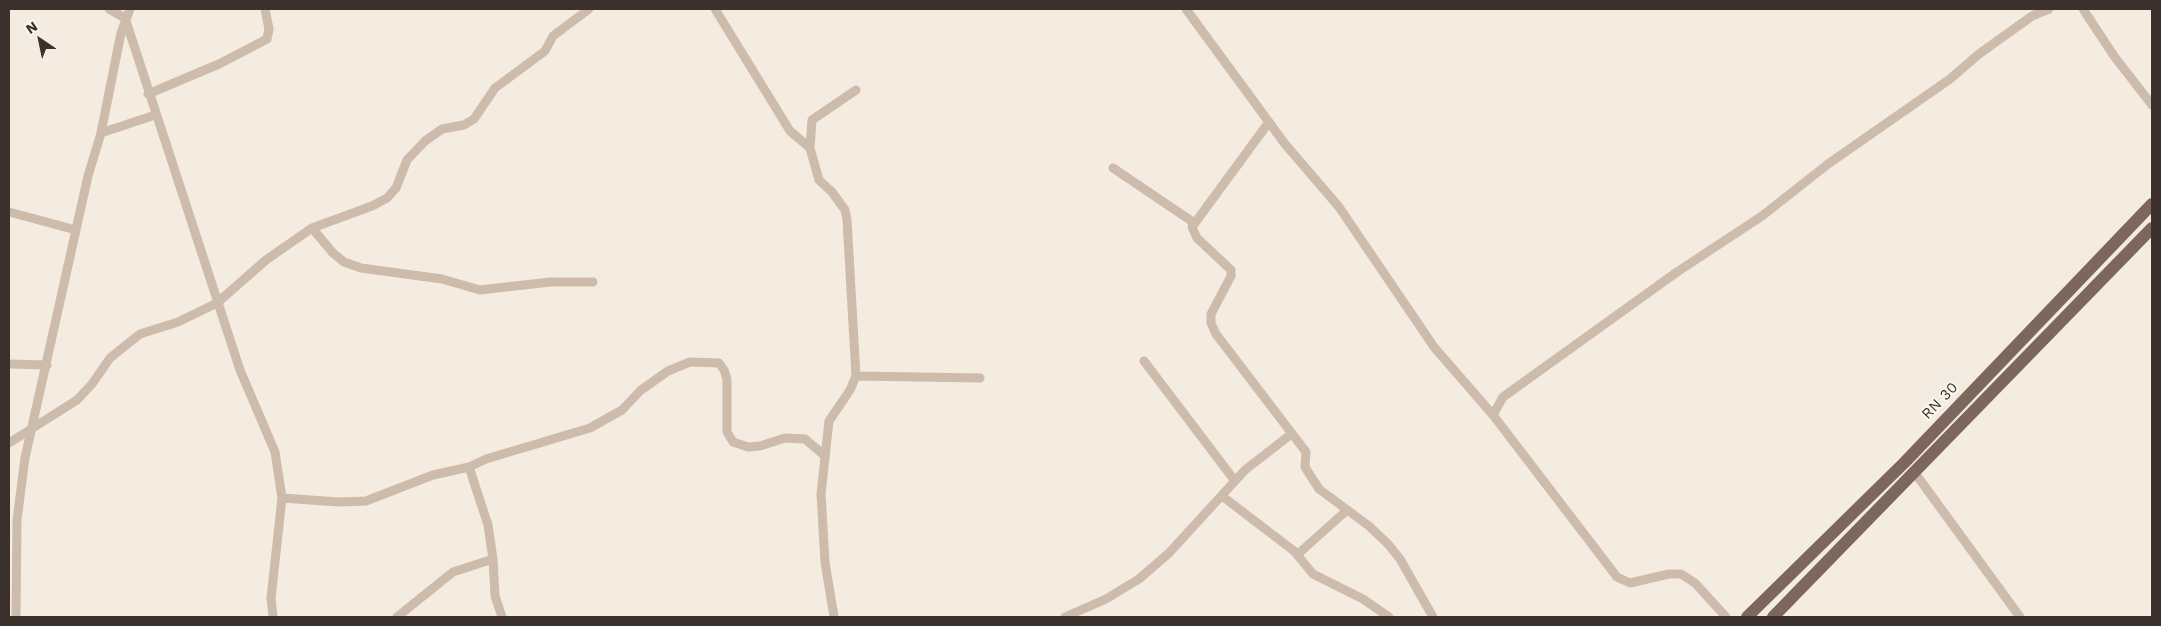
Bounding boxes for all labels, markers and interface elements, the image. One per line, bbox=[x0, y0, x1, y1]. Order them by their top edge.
north arrow bbox=[15, 15, 65, 65]
text: N bbox=[23, 18, 40, 37]
street label: RN 30 bbox=[1918, 379, 1962, 423]

